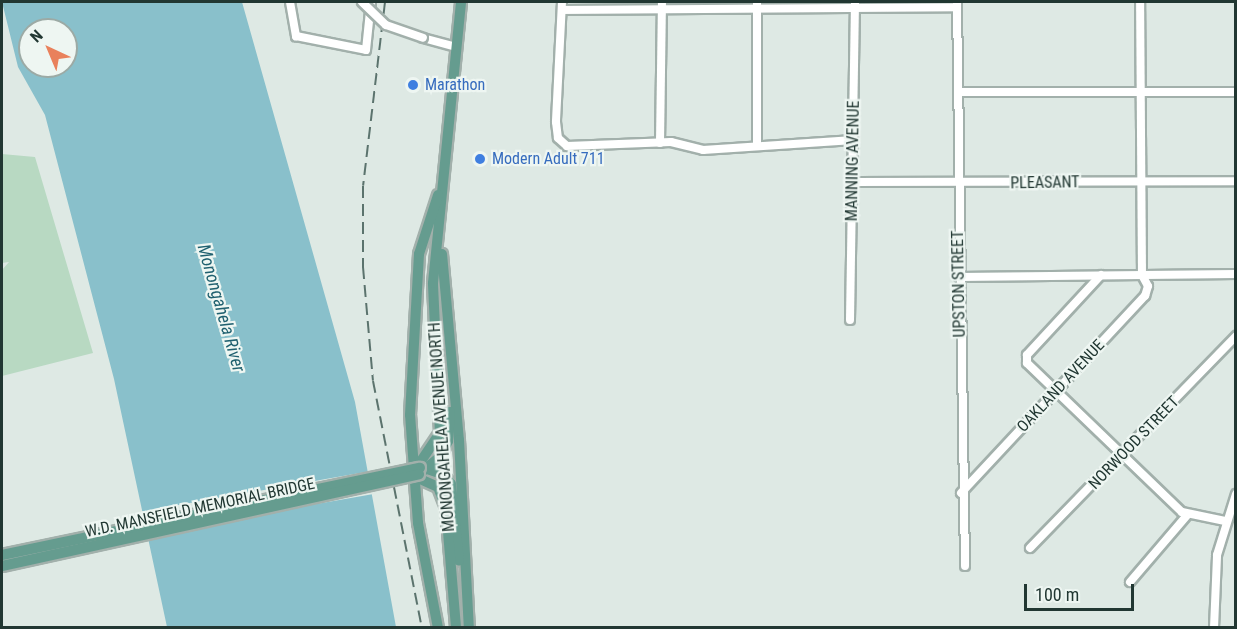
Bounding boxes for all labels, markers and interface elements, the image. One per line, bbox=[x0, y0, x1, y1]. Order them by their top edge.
north arrow bbox=[18, 18, 78, 78]
text: N bbox=[26, 26, 47, 46]
place label: Marathon bbox=[425, 75, 485, 95]
marker: Marathon bbox=[406, 78, 420, 92]
street label: MANNING AVENUE bbox=[842, 101, 864, 221]
place label: Modern Adult 711 bbox=[492, 149, 605, 169]
marker: Modern Adult 711 bbox=[473, 152, 487, 166]
street label: PLEASANT bbox=[1010, 173, 1080, 193]
street label: UPSTON STREET bbox=[948, 230, 970, 338]
water label: Monongahela River bbox=[192, 242, 250, 374]
street label: MONONGAHELA AVENUE NORTH bbox=[425, 322, 459, 532]
street label: OAKLAND AVENUE bbox=[1013, 336, 1109, 436]
street label: NORWOOD STREET bbox=[1085, 393, 1183, 493]
street label: W.D. MANSFIELD MEMORIAL BRIDGE bbox=[84, 474, 316, 542]
scale bar bbox=[1027, 572, 1136, 610]
text: 100 m bbox=[1035, 584, 1079, 605]

